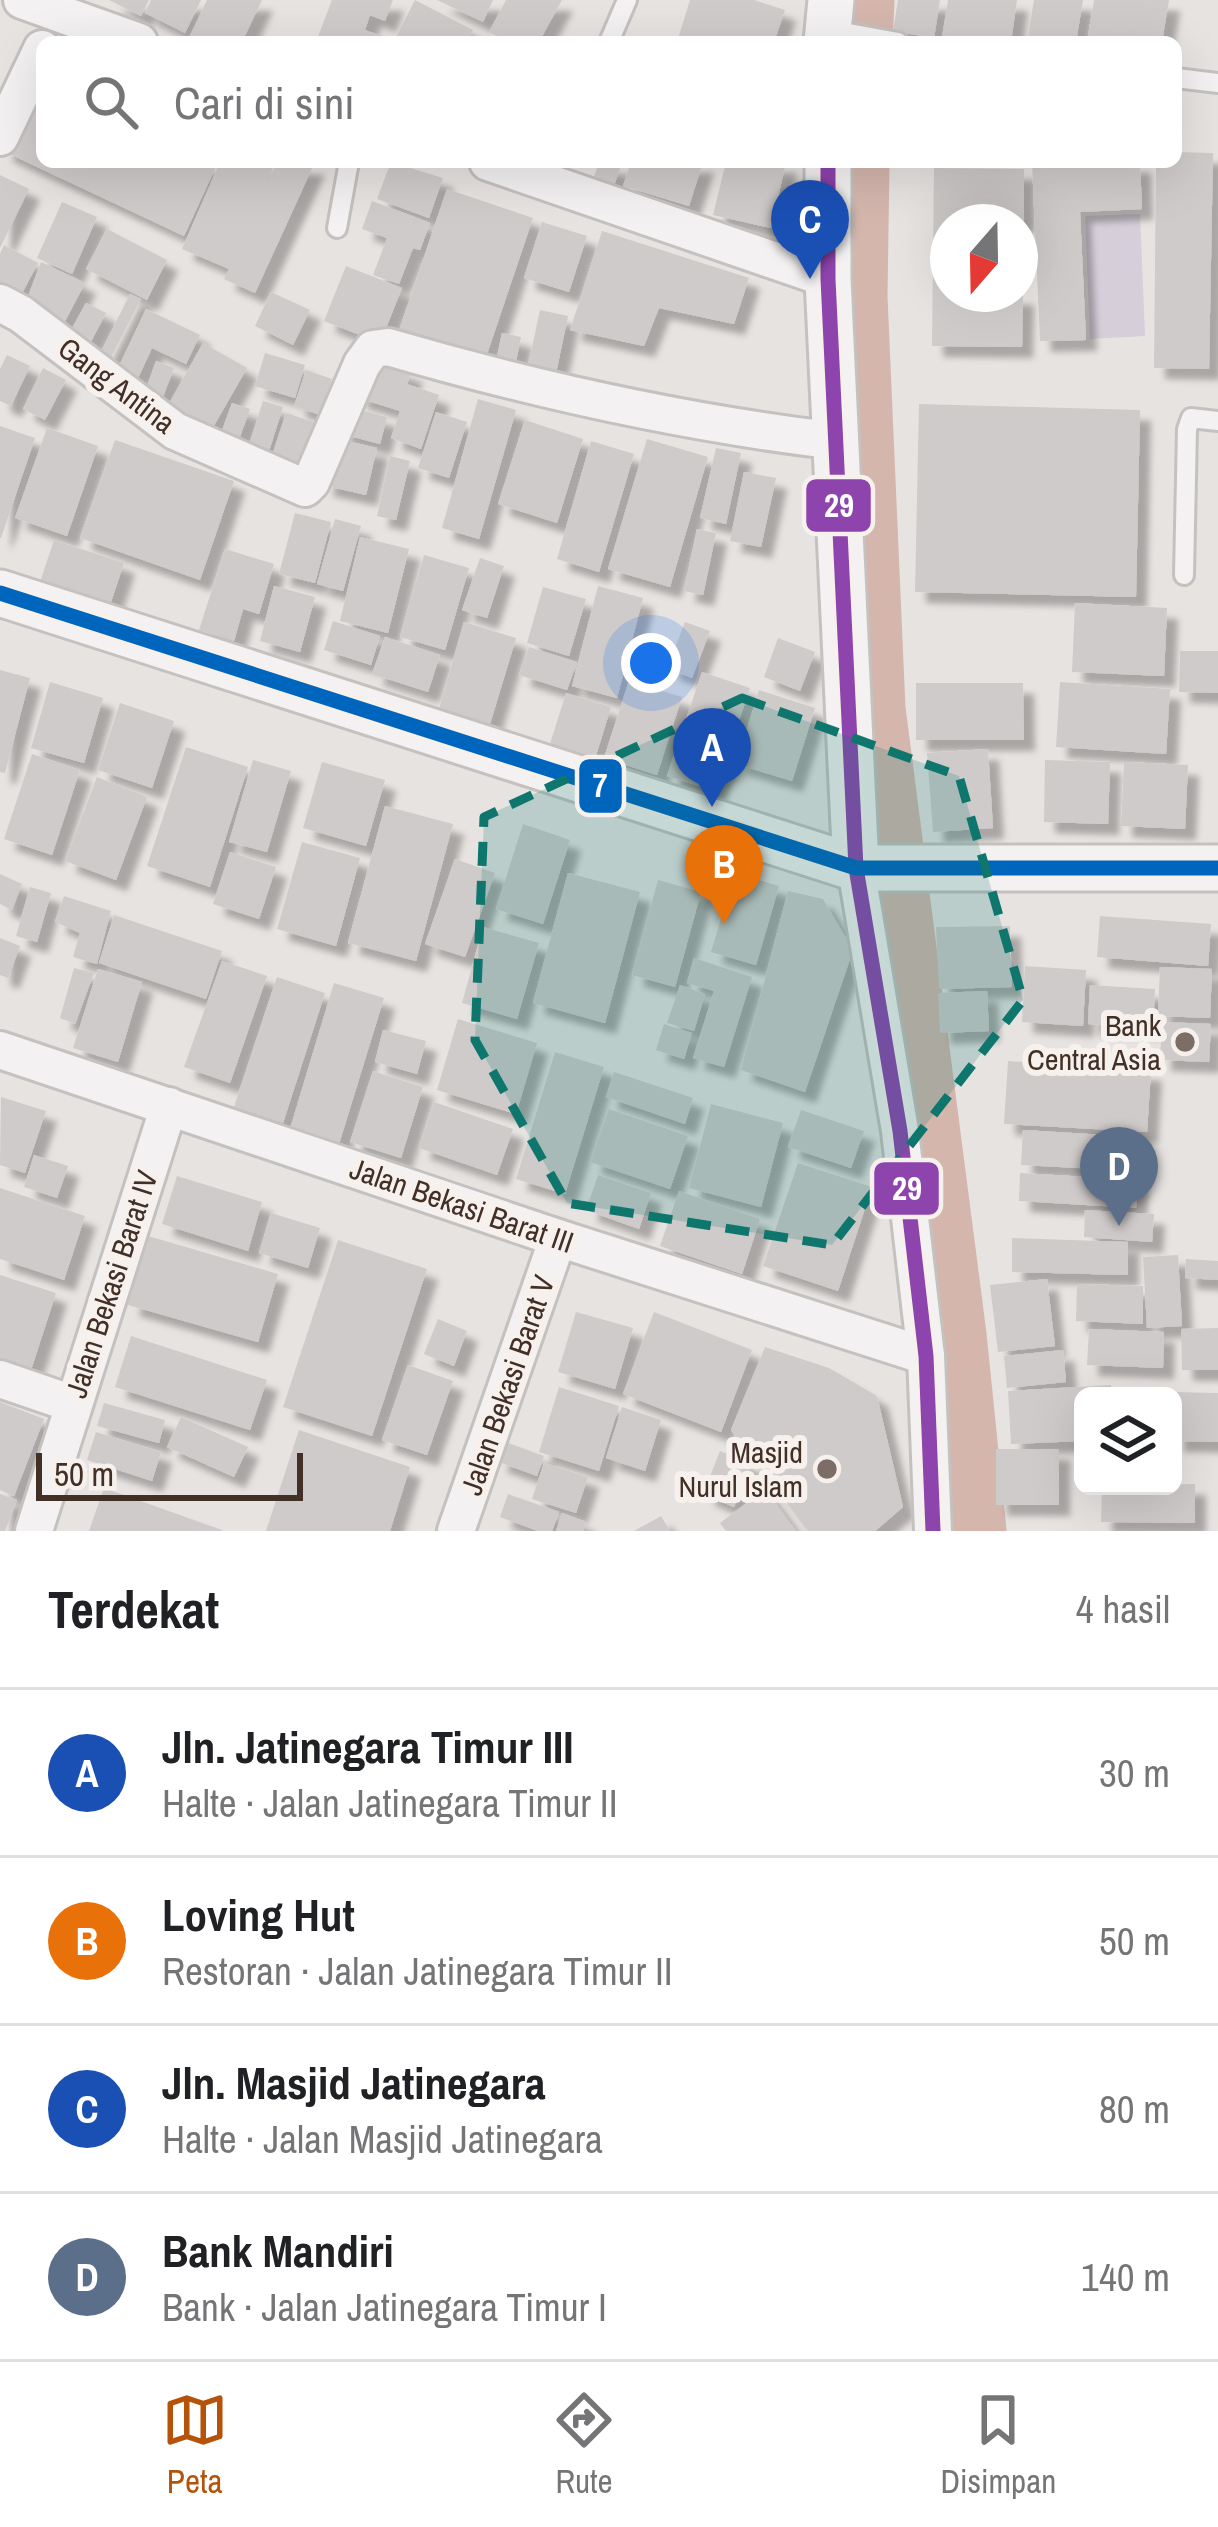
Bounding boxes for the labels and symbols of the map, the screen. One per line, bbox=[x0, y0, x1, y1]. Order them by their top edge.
pin: C bbox=[771, 180, 849, 279]
north arrow bbox=[930, 204, 1038, 312]
street label: Gang Antina bbox=[50, 328, 184, 442]
line badge: 29 bbox=[804, 477, 873, 534]
text: 29 bbox=[824, 483, 854, 527]
your location bbox=[621, 633, 681, 693]
pin: A bbox=[673, 708, 751, 807]
line badge: 7 bbox=[577, 757, 624, 815]
text: 7 bbox=[592, 763, 608, 807]
pin: B bbox=[685, 825, 763, 924]
place label: Bank Central Asia bbox=[1027, 1005, 1162, 1079]
marker: Bank Central Asia bbox=[1172, 1029, 1198, 1055]
pin: D bbox=[1080, 1127, 1158, 1226]
street label: Jalan Bekasi Barat III bbox=[345, 1148, 579, 1262]
line badge: 29 bbox=[872, 1160, 941, 1217]
street label: Jalan Bekasi Barat IV bbox=[55, 1165, 167, 1403]
text: 29 bbox=[892, 1166, 922, 1210]
street label: Jalan Bekasi Barat V bbox=[451, 1269, 563, 1500]
place label: Masjid Nurul Islam bbox=[679, 1432, 803, 1506]
scale bar bbox=[36, 1447, 303, 1500]
marker: Masjid Nurul Islam bbox=[814, 1456, 840, 1482]

